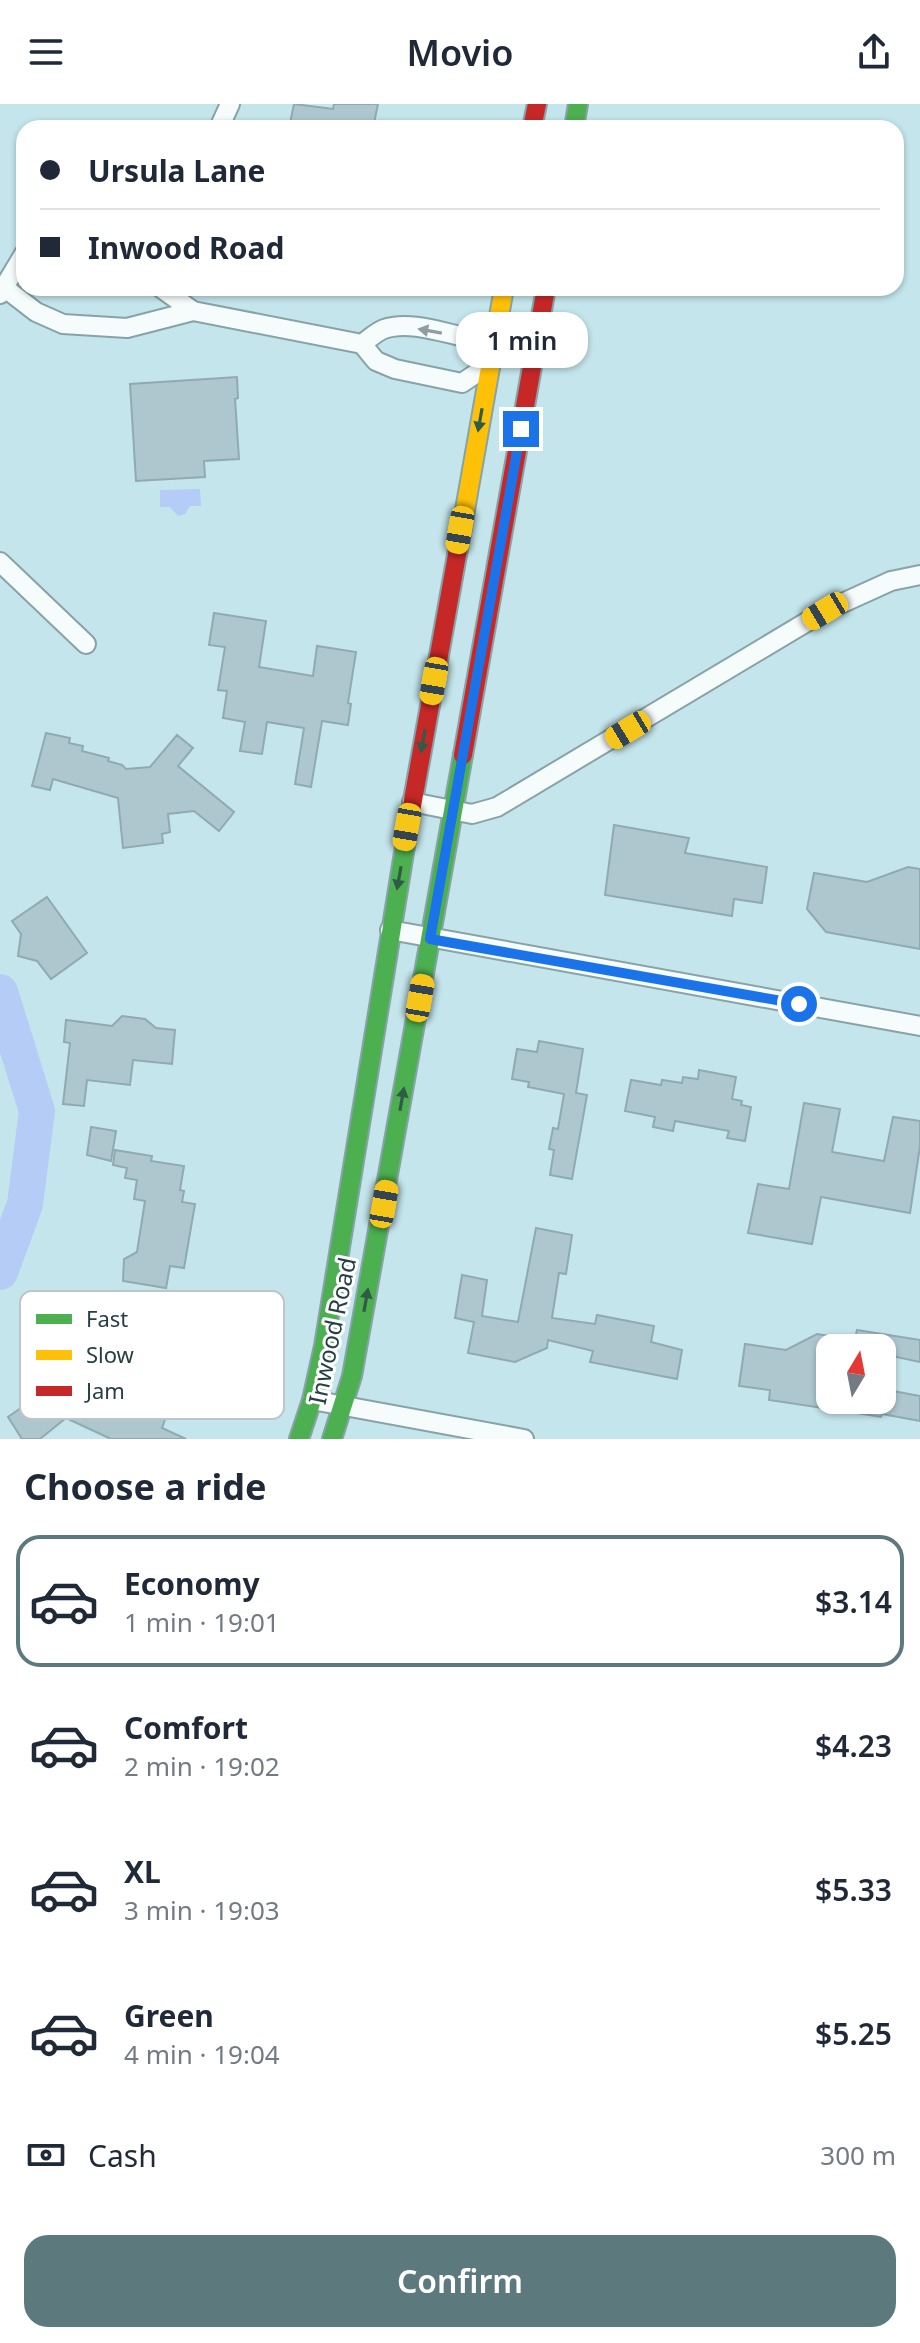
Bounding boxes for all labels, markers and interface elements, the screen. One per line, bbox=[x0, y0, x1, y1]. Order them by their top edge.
text: Movio bbox=[406, 28, 514, 77]
icon: menu bbox=[24, 30, 68, 74]
icon: share bbox=[852, 30, 896, 74]
text: Ursula Lane bbox=[88, 150, 266, 191]
text: Inwood Road bbox=[88, 227, 284, 268]
callout: 1 min bbox=[455, 313, 587, 369]
text: 1 min bbox=[487, 322, 557, 358]
one-way arrow bbox=[417, 324, 442, 336]
one-way arrow bbox=[473, 408, 486, 433]
route end bbox=[503, 411, 539, 447]
car bbox=[444, 504, 476, 556]
car bbox=[798, 588, 852, 634]
car bbox=[418, 655, 450, 707]
car bbox=[601, 707, 655, 753]
one-way arrow bbox=[416, 729, 428, 754]
car bbox=[391, 801, 423, 853]
one-way arrow bbox=[392, 866, 404, 891]
car bbox=[404, 972, 436, 1024]
route start bbox=[781, 986, 817, 1022]
one-way arrow bbox=[397, 1086, 409, 1111]
car bbox=[368, 1178, 400, 1230]
street label: Inwood Road bbox=[300, 1254, 363, 1407]
one-way arrow bbox=[360, 1287, 372, 1312]
legend bbox=[20, 1291, 284, 1419]
text: Fast bbox=[86, 1303, 128, 1333]
north arrow bbox=[816, 1334, 896, 1414]
map controls bbox=[816, 1334, 896, 1414]
text: Slow bbox=[86, 1339, 135, 1369]
text: Jam bbox=[84, 1375, 125, 1405]
text: Choose a ride bbox=[24, 1462, 266, 1511]
text: Economy bbox=[124, 1563, 260, 1604]
icon: car bbox=[28, 1565, 100, 1637]
text: $3.14 bbox=[815, 1581, 892, 1622]
text: 1 min · 19:01 bbox=[124, 1604, 280, 1640]
text: Comfort bbox=[124, 1707, 248, 1748]
icon: car bbox=[28, 1709, 100, 1781]
text: $4.23 bbox=[815, 1725, 892, 1766]
text: 2 min · 19:02 bbox=[124, 1748, 280, 1784]
text: XL bbox=[124, 1851, 161, 1892]
icon: car bbox=[28, 1853, 100, 1925]
text: $5.33 bbox=[815, 1869, 892, 1910]
text: 3 min · 19:03 bbox=[124, 1892, 280, 1928]
text: Green bbox=[124, 1995, 214, 2036]
icon: car bbox=[28, 1997, 100, 2069]
text: $5.25 bbox=[815, 2013, 892, 2054]
text: 4 min · 19:04 bbox=[124, 2036, 280, 2072]
icon: cash bbox=[24, 2133, 68, 2177]
text: Cash bbox=[88, 2135, 157, 2176]
text: 300 m bbox=[820, 2137, 896, 2173]
button: Confirm bbox=[24, 2235, 896, 2327]

